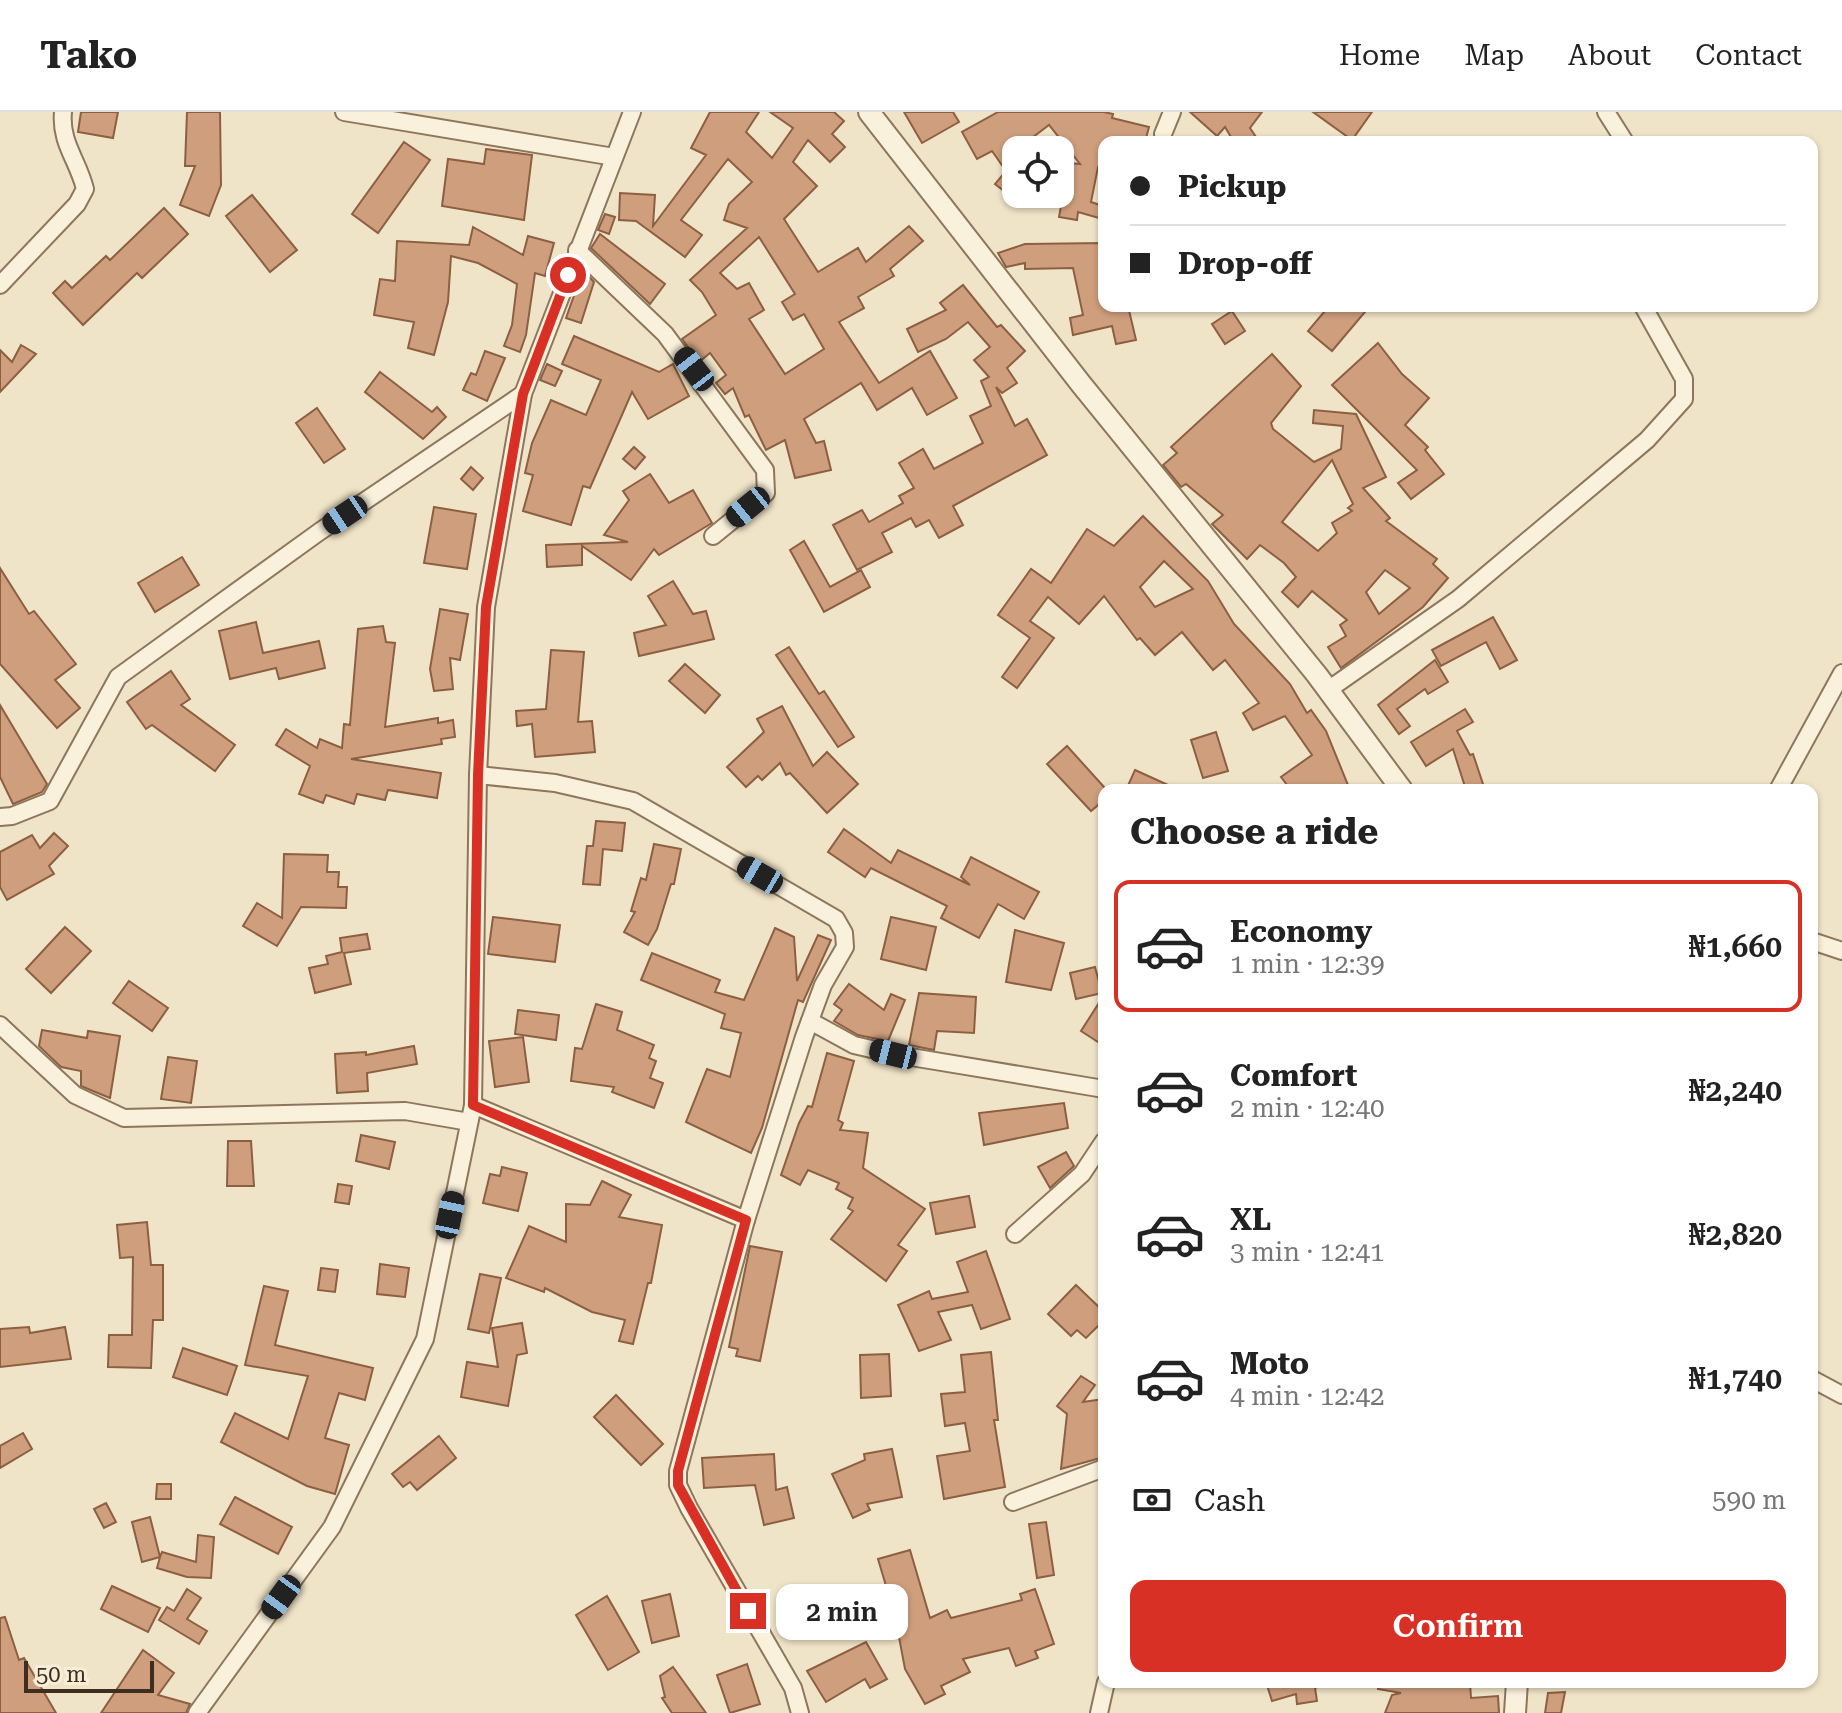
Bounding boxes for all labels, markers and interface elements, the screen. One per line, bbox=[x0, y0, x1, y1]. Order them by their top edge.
text: Tako bbox=[40, 33, 137, 77]
text: Home bbox=[1339, 39, 1420, 72]
text: Map bbox=[1464, 39, 1524, 72]
text: About bbox=[1568, 39, 1651, 72]
text: Contact bbox=[1695, 39, 1802, 72]
map controls bbox=[1002, 136, 1074, 208]
button: locate bbox=[1002, 136, 1074, 208]
text: Pickup bbox=[1178, 169, 1286, 204]
text: Drop-off bbox=[1178, 246, 1312, 281]
route start bbox=[550, 257, 586, 293]
car bbox=[670, 343, 718, 395]
car bbox=[722, 483, 774, 531]
car bbox=[318, 492, 372, 538]
text: Choose a ride bbox=[1130, 811, 1378, 853]
car bbox=[733, 853, 787, 897]
icon: car bbox=[1134, 910, 1206, 982]
text: Economy bbox=[1230, 914, 1372, 949]
text: ₦1,660 bbox=[1689, 929, 1782, 964]
text: 1 min · 12:39 bbox=[1230, 949, 1385, 979]
car bbox=[867, 1037, 919, 1071]
icon: car bbox=[1134, 1054, 1206, 1126]
text: Comfort bbox=[1230, 1058, 1357, 1093]
text: ₦2,240 bbox=[1689, 1073, 1782, 1108]
text: 2 min · 12:40 bbox=[1230, 1093, 1385, 1123]
car bbox=[433, 1189, 467, 1241]
icon: car bbox=[1134, 1198, 1206, 1270]
text: XL bbox=[1230, 1202, 1271, 1237]
text: ₦2,820 bbox=[1689, 1217, 1782, 1252]
text: 3 min · 12:41 bbox=[1230, 1237, 1385, 1267]
icon: car bbox=[1134, 1342, 1206, 1414]
text: Moto bbox=[1230, 1346, 1309, 1381]
text: ₦1,740 bbox=[1689, 1361, 1782, 1396]
text: 4 min · 12:42 bbox=[1230, 1381, 1385, 1411]
icon: cash bbox=[1130, 1478, 1174, 1522]
text: Cash bbox=[1194, 1483, 1265, 1518]
text: 590 m bbox=[1712, 1485, 1786, 1515]
car bbox=[257, 1571, 305, 1623]
button: Confirm bbox=[1130, 1580, 1786, 1672]
callout: 2 min bbox=[776, 1583, 908, 1639]
route end bbox=[730, 1593, 766, 1629]
text: 2 min bbox=[806, 1597, 878, 1627]
scale bar bbox=[24, 1657, 154, 1693]
text: 50 m bbox=[36, 1662, 86, 1687]

